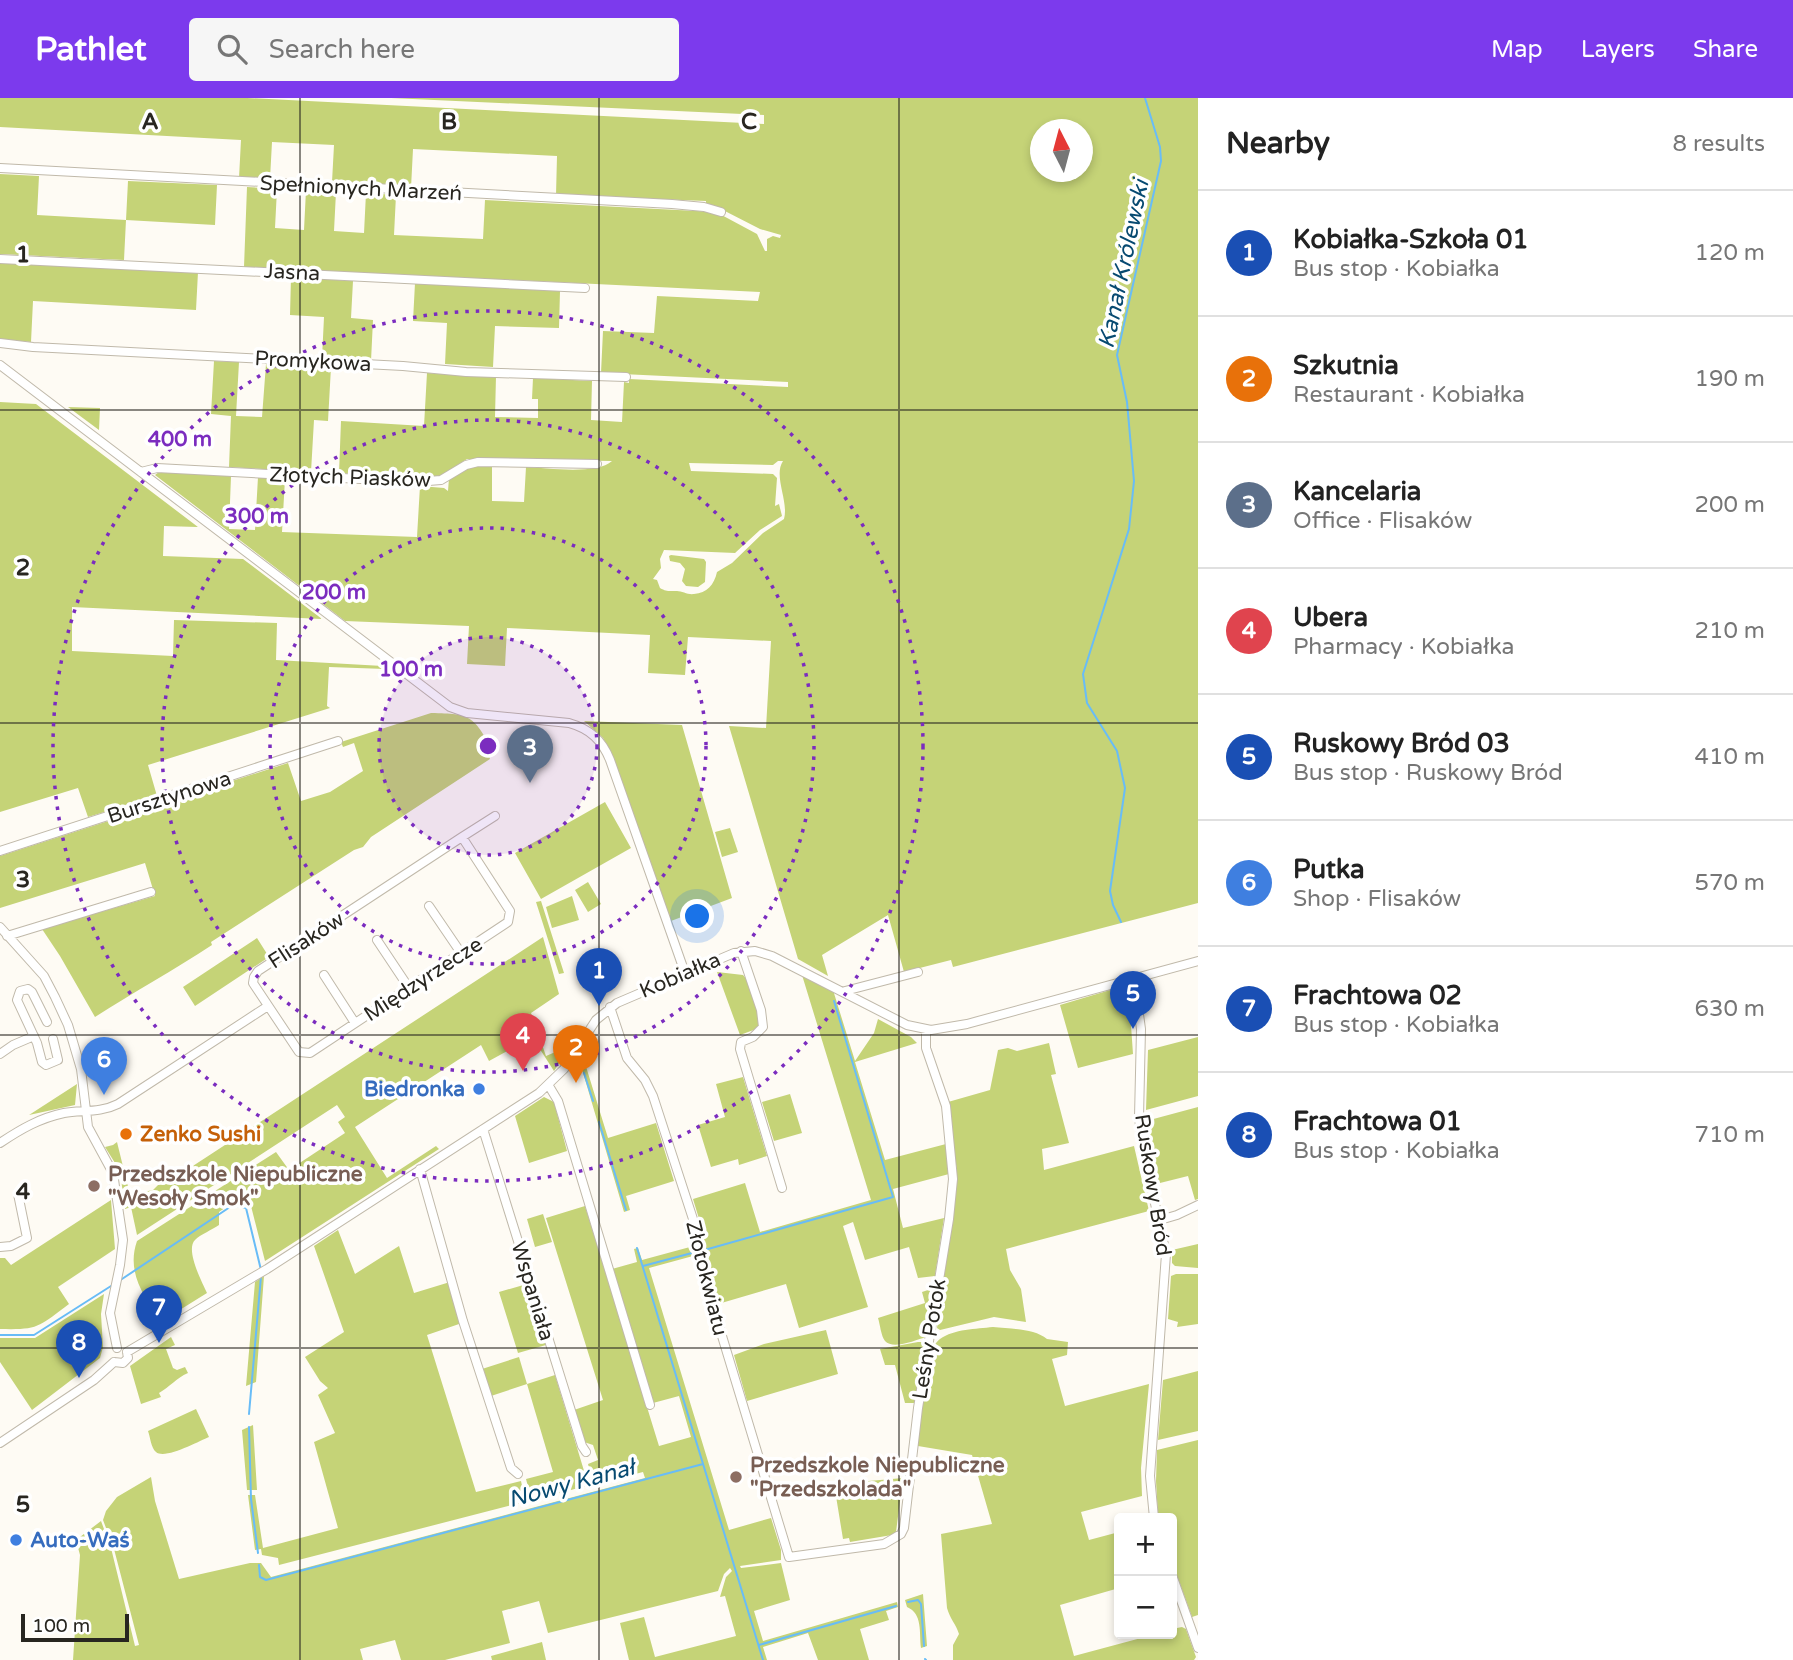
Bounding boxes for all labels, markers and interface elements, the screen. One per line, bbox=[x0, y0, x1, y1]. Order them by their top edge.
search box bbox=[189, 18, 679, 81]
text: Pathlet bbox=[35, 30, 147, 69]
icon: search bbox=[213, 30, 251, 68]
text: Search here bbox=[269, 34, 415, 65]
text: Map bbox=[1491, 35, 1543, 64]
text: Layers bbox=[1581, 35, 1655, 64]
text: Share bbox=[1693, 35, 1758, 64]
text: A bbox=[141, 108, 159, 136]
text: B bbox=[441, 108, 457, 136]
text: C bbox=[741, 108, 757, 136]
north arrow bbox=[1030, 119, 1093, 182]
text: Nearby bbox=[1226, 125, 1330, 162]
text: 8 results bbox=[1672, 130, 1765, 158]
street label: Spełnionych Marzeń bbox=[259, 171, 463, 206]
water label: Kanał Królewski bbox=[1092, 174, 1156, 351]
text: Kobiałka-Szkoła 01 bbox=[1293, 224, 1529, 255]
text: 1 bbox=[1242, 239, 1256, 267]
text: 120 m bbox=[1695, 239, 1765, 267]
text: 1 bbox=[16, 241, 30, 269]
text: Bus stop · Kobiałka bbox=[1293, 255, 1500, 283]
street label: Jasna bbox=[263, 259, 321, 286]
street label: Promykowa bbox=[254, 346, 372, 377]
text: Szkutnia bbox=[1293, 350, 1399, 381]
text: 2 bbox=[1242, 365, 1256, 393]
text: 190 m bbox=[1695, 365, 1765, 393]
text: Restaurant · Kobiałka bbox=[1293, 381, 1525, 409]
text: 400 m bbox=[148, 427, 212, 452]
street label: Złotych Piasków bbox=[269, 462, 432, 493]
text: Kancelaria bbox=[1293, 476, 1421, 507]
text: 3 bbox=[1242, 491, 1256, 519]
text: 200 m bbox=[1695, 491, 1765, 519]
text: 300 m bbox=[225, 504, 289, 529]
text: Office · Flisaków bbox=[1293, 507, 1472, 535]
text: 2 bbox=[16, 554, 30, 582]
text: 200 m bbox=[302, 580, 366, 605]
text: Ubera bbox=[1293, 602, 1368, 633]
text: 4 bbox=[1242, 617, 1256, 645]
text: 210 m bbox=[1695, 617, 1765, 645]
text: Pharmacy · Kobiałka bbox=[1293, 633, 1514, 661]
text: 100 m bbox=[379, 657, 443, 682]
pin: 3 bbox=[507, 725, 553, 783]
text: Ruskowy Bród 03 bbox=[1293, 728, 1510, 759]
centre of rings bbox=[476, 734, 500, 758]
text: 5 bbox=[1242, 743, 1256, 771]
text: 410 m bbox=[1695, 743, 1765, 771]
text: Bus stop · Ruskowy Bród bbox=[1293, 759, 1563, 787]
street label: Bursztynowa bbox=[104, 766, 234, 829]
text: Putka bbox=[1293, 854, 1365, 885]
text: 3 bbox=[16, 866, 30, 894]
text: 6 bbox=[1242, 869, 1256, 897]
text: 570 m bbox=[1695, 869, 1765, 897]
text: Shop · Flisaków bbox=[1293, 885, 1461, 913]
your location bbox=[680, 899, 714, 933]
street label: Flisaków bbox=[264, 906, 349, 974]
street label: Międzyrzecze bbox=[359, 932, 487, 1027]
street label: Kobiałka bbox=[636, 947, 724, 1004]
pin: 1 bbox=[576, 948, 622, 1006]
pin: 5 bbox=[1110, 971, 1156, 1029]
text: Frachtowa 02 bbox=[1293, 980, 1462, 1011]
text: 7 bbox=[1242, 995, 1256, 1023]
text: 630 m bbox=[1695, 995, 1765, 1023]
text: Bus stop · Kobiałka bbox=[1293, 1011, 1500, 1039]
pin: 4 bbox=[500, 1013, 546, 1071]
pin: 2 bbox=[553, 1025, 599, 1083]
pin: 6 bbox=[81, 1037, 127, 1095]
place label: Biedronka bbox=[364, 1077, 465, 1102]
marker: Biedronka bbox=[471, 1081, 487, 1097]
text: Frachtowa 01 bbox=[1293, 1106, 1462, 1137]
street label: Ruskowy Bród bbox=[1129, 1112, 1176, 1258]
text: 8 bbox=[1242, 1121, 1256, 1149]
text: 710 m bbox=[1695, 1121, 1765, 1149]
place label: Zenko Sushi bbox=[140, 1122, 261, 1147]
marker: Zenko Sushi bbox=[118, 1126, 134, 1142]
text: Bus stop · Kobiałka bbox=[1293, 1137, 1500, 1165]
place label: Przedszkole Niepubliczne "Wesoły Smok" bbox=[108, 1162, 363, 1211]
text: 4 bbox=[16, 1178, 31, 1206]
marker: Przedszkole Niepubliczne "Wesoły Smok" bbox=[86, 1178, 102, 1194]
street label: Złotokwiatu bbox=[680, 1218, 733, 1338]
street label: Wspaniała bbox=[506, 1238, 559, 1344]
street label: Leśny Potok bbox=[908, 1277, 951, 1401]
pin: 7 bbox=[136, 1285, 182, 1343]
pin: 8 bbox=[56, 1320, 102, 1378]
water label: Nowy Kanał bbox=[505, 1453, 640, 1514]
place label: Przedszkole Niepubliczne "Przedszkolada" bbox=[750, 1453, 1005, 1502]
marker: Przedszkole Niepubliczne "Przedszkolada" bbox=[728, 1469, 744, 1485]
text: 5 bbox=[16, 1491, 30, 1519]
map controls bbox=[1114, 1513, 1177, 1639]
button: + bbox=[1114, 1513, 1177, 1576]
place label: Auto-Waś bbox=[30, 1528, 130, 1553]
marker: Auto-Waś bbox=[8, 1532, 24, 1548]
button: − bbox=[1114, 1576, 1177, 1639]
scale bar bbox=[21, 1611, 130, 1643]
text: 100 m bbox=[32, 1615, 90, 1637]

